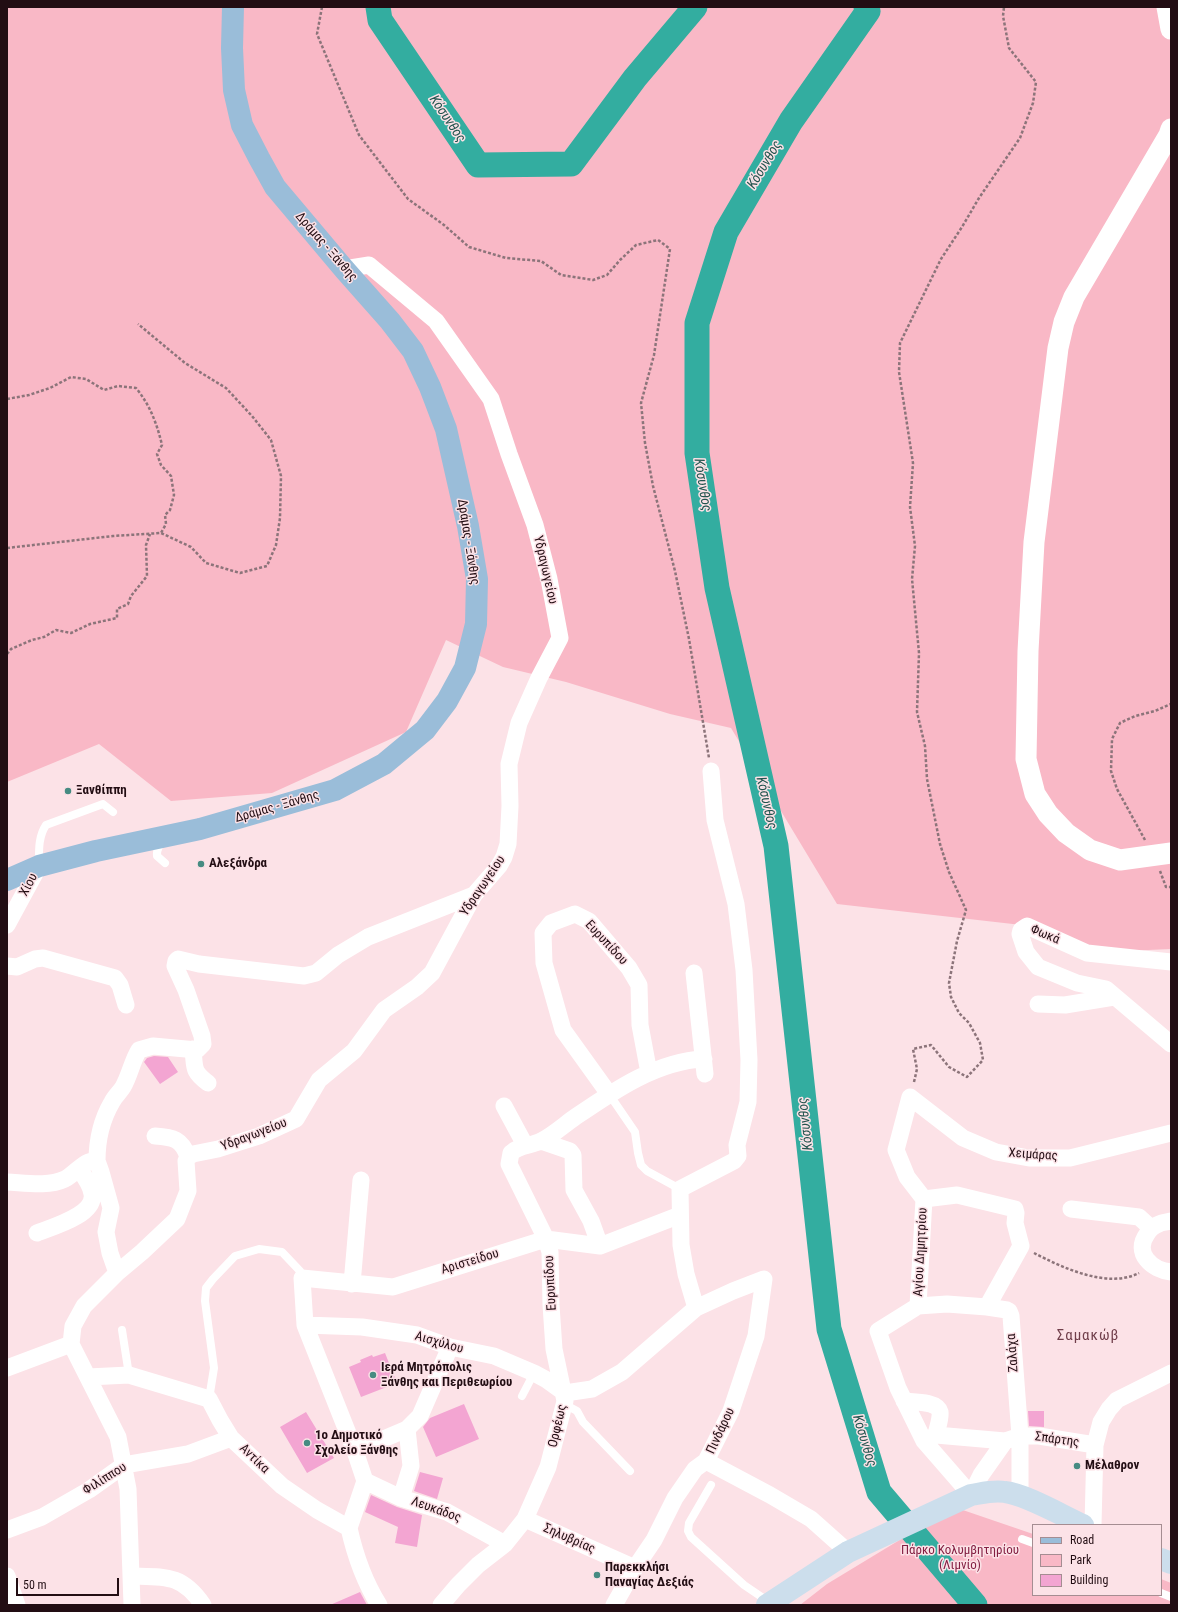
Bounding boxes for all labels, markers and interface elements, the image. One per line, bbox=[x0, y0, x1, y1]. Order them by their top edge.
water label: Κόσυνθος bbox=[425, 92, 469, 146]
water label: Κόσυνθος bbox=[744, 138, 786, 192]
street label: Δράμας - Ξάνθης bbox=[292, 209, 360, 285]
water label: Κόσυνθος bbox=[690, 457, 714, 513]
street label: Δράμας - Ξάνθης bbox=[454, 498, 482, 586]
street label: Υδραγωγείου bbox=[530, 534, 560, 606]
water label: Κόσυνθος bbox=[752, 775, 780, 831]
place label: Ξανθίππη bbox=[76, 783, 127, 799]
marker: Ξανθίππη bbox=[63, 786, 73, 796]
street label: Δράμας - Ξάνθης bbox=[233, 788, 321, 826]
street label: Υδραγωγείου bbox=[457, 853, 509, 919]
place label: Αλεξάνδρα bbox=[209, 856, 267, 872]
marker: Αλεξάνδρα bbox=[196, 859, 206, 869]
street label: Χίου bbox=[17, 871, 41, 899]
street label: Ευρυπίδου bbox=[581, 917, 631, 969]
street label: Φωκά bbox=[1028, 922, 1062, 948]
water label: Κόσυνθος bbox=[795, 1097, 817, 1151]
street label: Υδραγωγείου bbox=[219, 1115, 289, 1155]
street label: Χειμάρας bbox=[1008, 1146, 1058, 1164]
street label: Αγίου Δημητρίου bbox=[911, 1207, 931, 1297]
street label: Αριστείδου bbox=[439, 1246, 501, 1278]
street label: Ευρυπίδου bbox=[542, 1255, 560, 1311]
district label: Σαμακώβ bbox=[1057, 1327, 1119, 1345]
street label: Αισχύλου bbox=[413, 1329, 465, 1357]
street label: Ζαλάχα bbox=[1004, 1333, 1022, 1373]
place label: Ιερά Μητρόπολις Ξάνθης και Περιθεωρίου bbox=[381, 1360, 512, 1391]
marker: Ιερά Μητρόπολις Ξάνθης και Περιθεωρίου bbox=[368, 1370, 378, 1380]
street label: Ορφέως bbox=[545, 1403, 571, 1449]
street label: Πινδάρου bbox=[703, 1405, 739, 1457]
water label: Κόσυνθος bbox=[848, 1413, 880, 1469]
place label: 1ο Δημοτικό Σχολείο Ξάνθης bbox=[315, 1428, 398, 1459]
street label: Σπάρτης bbox=[1034, 1429, 1080, 1451]
marker: 1ο Δημοτικό Σχολείο Ξάνθης bbox=[302, 1438, 312, 1448]
street label: Αντίκα bbox=[236, 1441, 272, 1477]
place label: Μέλαθρον bbox=[1085, 1458, 1139, 1474]
street label: Φιλίππου bbox=[80, 1460, 130, 1498]
marker: Μέλαθρον bbox=[1072, 1461, 1082, 1471]
street label: Λευκάδος bbox=[409, 1494, 463, 1526]
street label: Σηλυβρίας bbox=[541, 1521, 597, 1557]
legend bbox=[1032, 1524, 1162, 1596]
text: Road bbox=[1070, 1533, 1094, 1547]
park label: Πάρκο Κολυμβητηρίου (Λιμνίο) bbox=[901, 1543, 1019, 1574]
text: Park bbox=[1070, 1553, 1091, 1567]
place label: Παρεκκλήσι Παναγίας Δεξιάς bbox=[605, 1560, 694, 1591]
scale bar bbox=[18, 1570, 121, 1596]
marker: Παρεκκλήσι Παναγίας Δεξιάς bbox=[592, 1570, 602, 1580]
text: Building bbox=[1070, 1573, 1108, 1587]
text: 50 m bbox=[23, 1578, 47, 1592]

